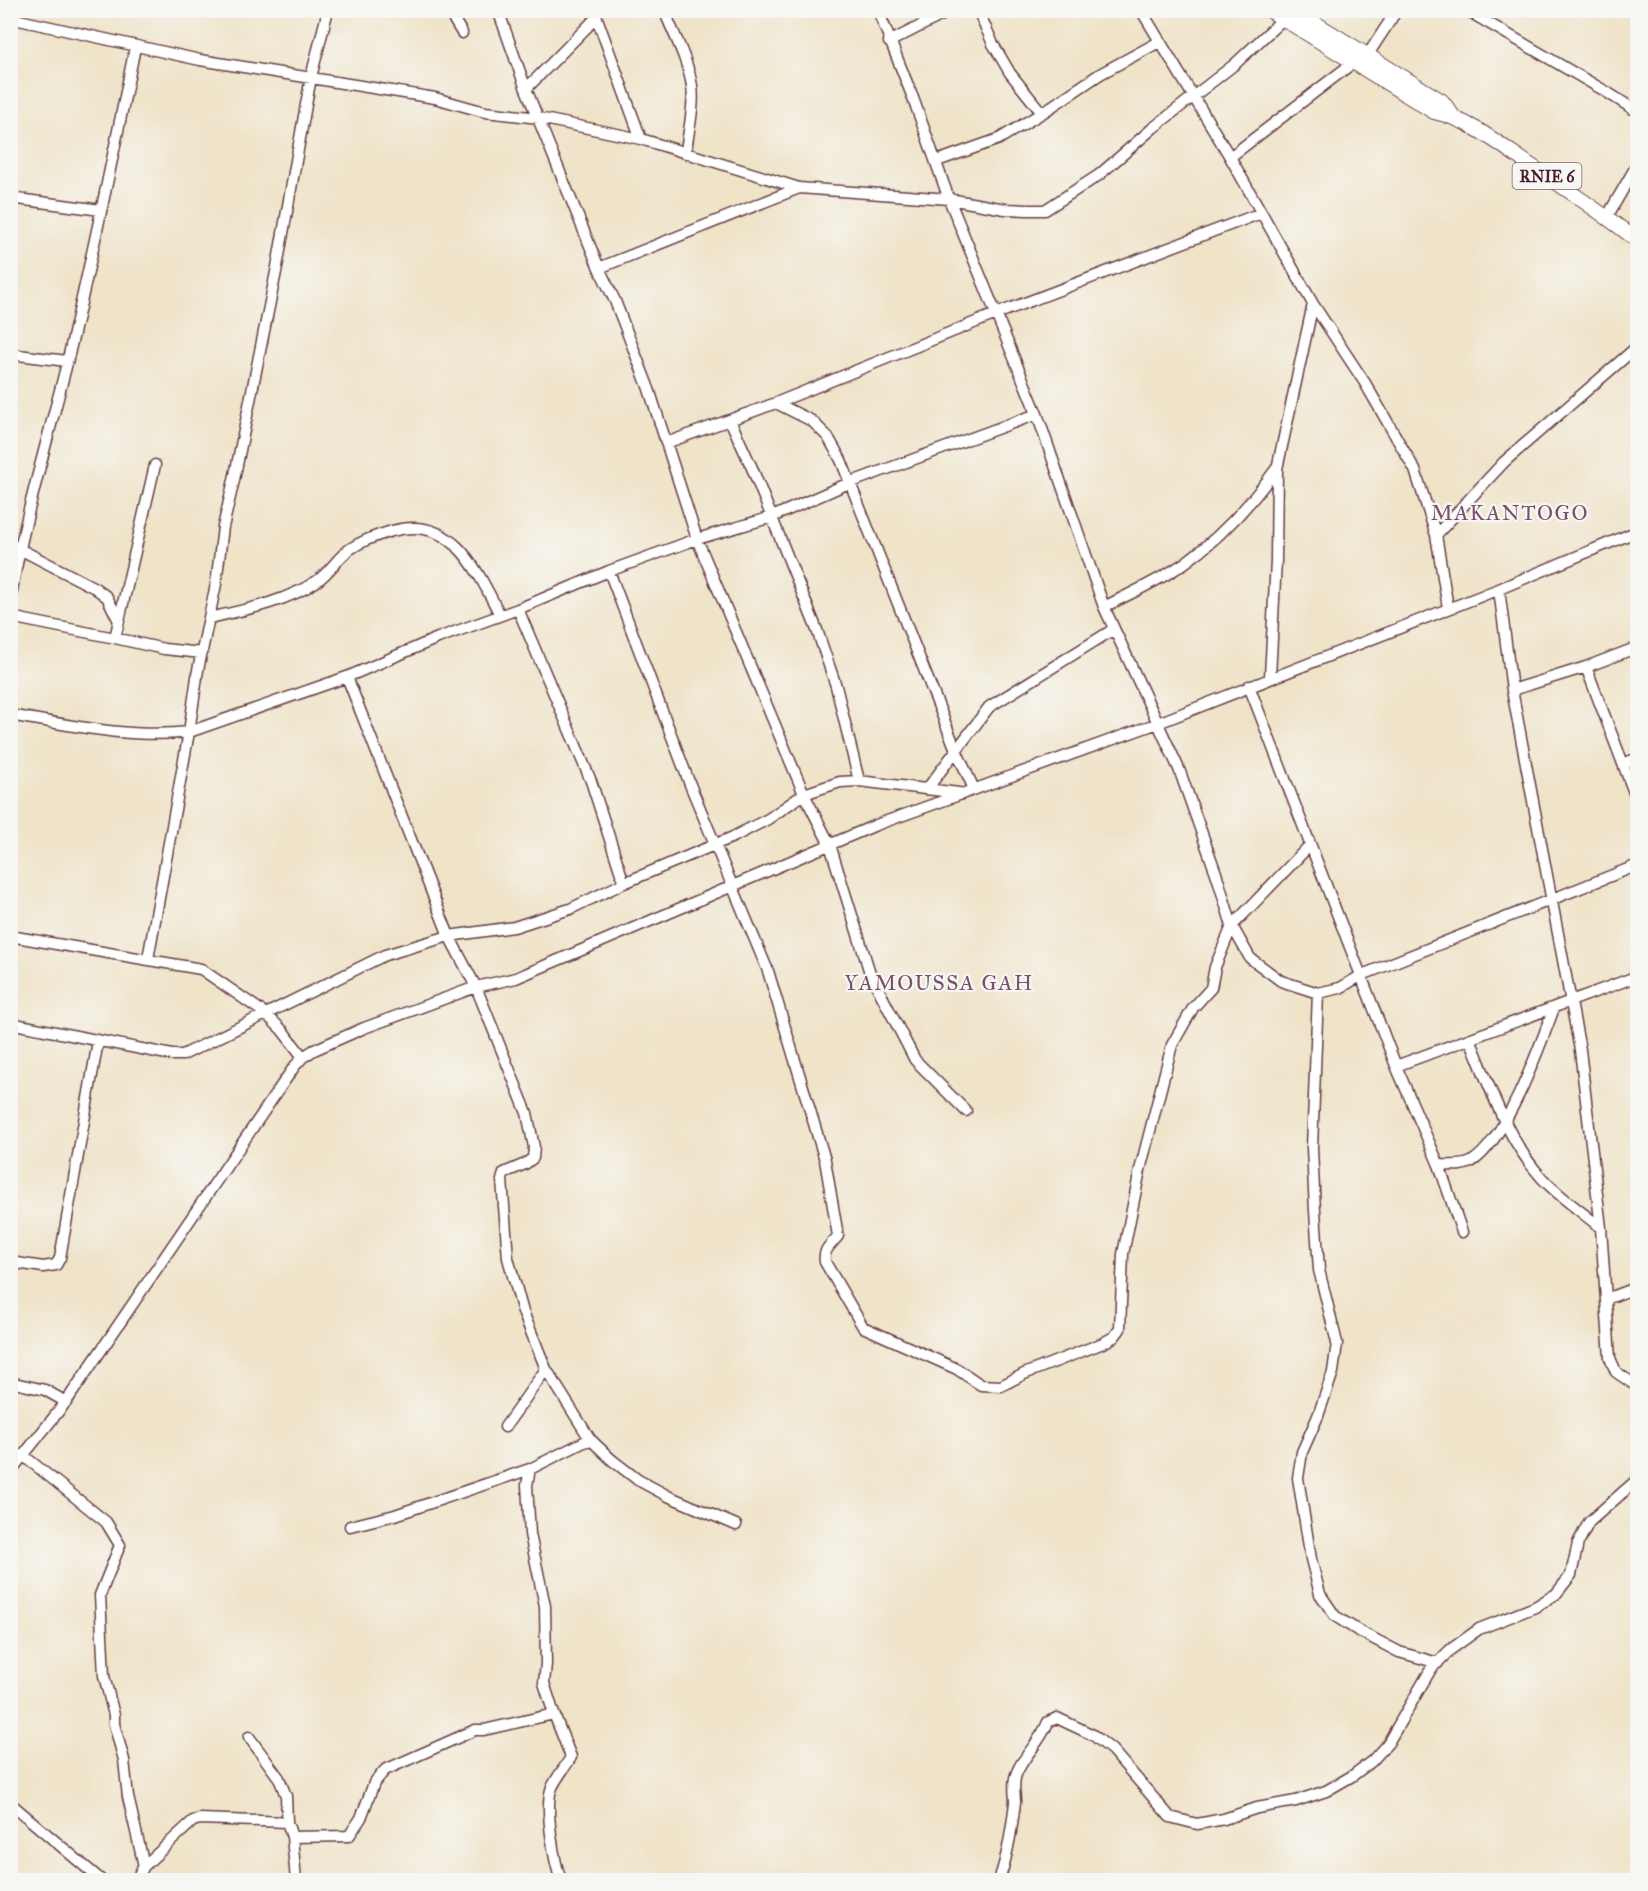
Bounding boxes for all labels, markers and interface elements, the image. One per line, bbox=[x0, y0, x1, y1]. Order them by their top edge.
road number: RNIE 6 bbox=[1512, 163, 1582, 189]
district label: MAKANTOGO bbox=[1431, 500, 1589, 526]
district label: YAMOUSSA GAH bbox=[844, 970, 1034, 996]

